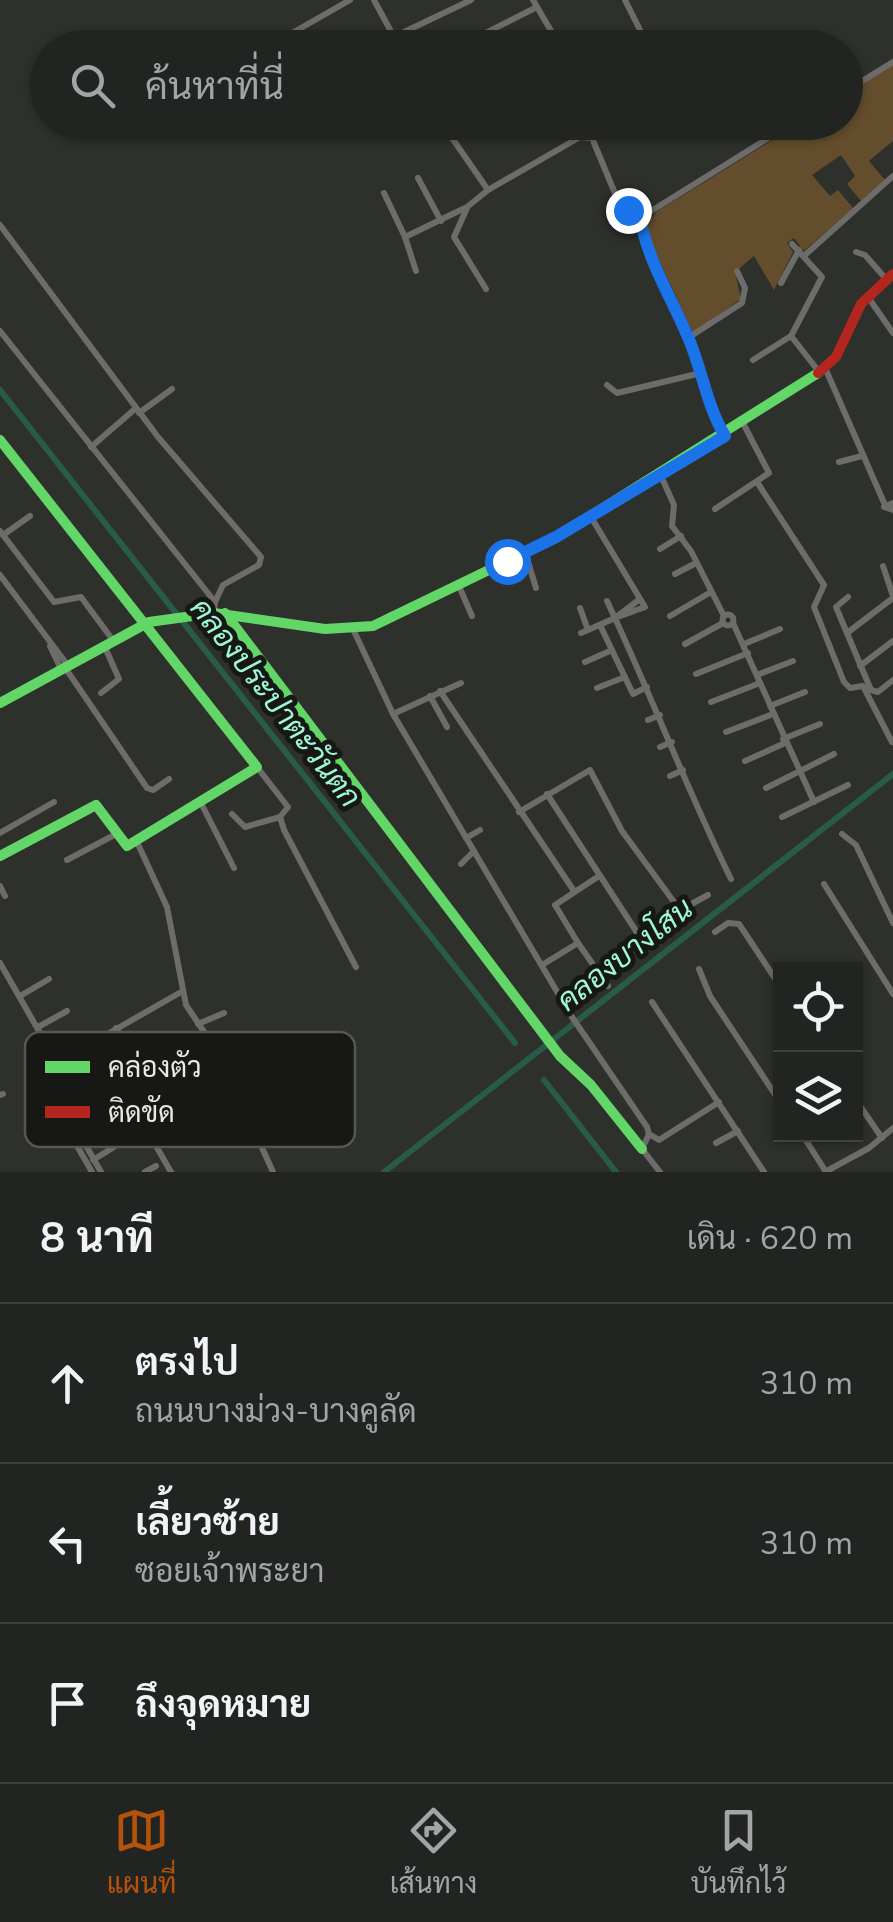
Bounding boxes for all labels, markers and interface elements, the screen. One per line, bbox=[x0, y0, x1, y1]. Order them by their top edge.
search box bbox=[30, 30, 863, 140]
icon: search bbox=[65, 58, 120, 113]
text: ค้นหาที่นี่ bbox=[145, 61, 284, 112]
route end bbox=[606, 188, 652, 234]
route start bbox=[485, 539, 531, 585]
water label: คลองประปาตะวันตก bbox=[180, 590, 370, 816]
water label: คลองบางโสน bbox=[549, 889, 701, 1021]
map controls bbox=[773, 962, 863, 1142]
button: locate bbox=[773, 962, 863, 1052]
legend bbox=[25, 1032, 355, 1147]
text: คล่องตัว bbox=[108, 1049, 202, 1087]
button: layers bbox=[773, 1052, 863, 1142]
text: ติดขัด bbox=[108, 1094, 175, 1132]
text: 8 นาที bbox=[40, 1210, 154, 1267]
text: เดิน · 620 m bbox=[687, 1217, 853, 1260]
text: ตรงไป bbox=[135, 1337, 239, 1388]
icon: ahead bbox=[40, 1356, 95, 1411]
text: 310 m bbox=[760, 1362, 853, 1405]
text: ถนนบางม่วง-บางคูลัด bbox=[135, 1390, 417, 1433]
text: เลี้ยวซ้าย bbox=[135, 1497, 280, 1548]
icon: left bbox=[40, 1516, 95, 1571]
text: 310 m bbox=[760, 1522, 853, 1565]
text: ซอยเจ้าพระยา bbox=[135, 1550, 324, 1593]
icon: arrive bbox=[40, 1676, 95, 1731]
text: ถึงจุดหมาย bbox=[135, 1679, 311, 1730]
tab: แผนที่ bbox=[107, 1803, 177, 1903]
tab: เส้นทาง bbox=[390, 1803, 477, 1903]
tab: บันทึกไว้ bbox=[691, 1803, 786, 1903]

